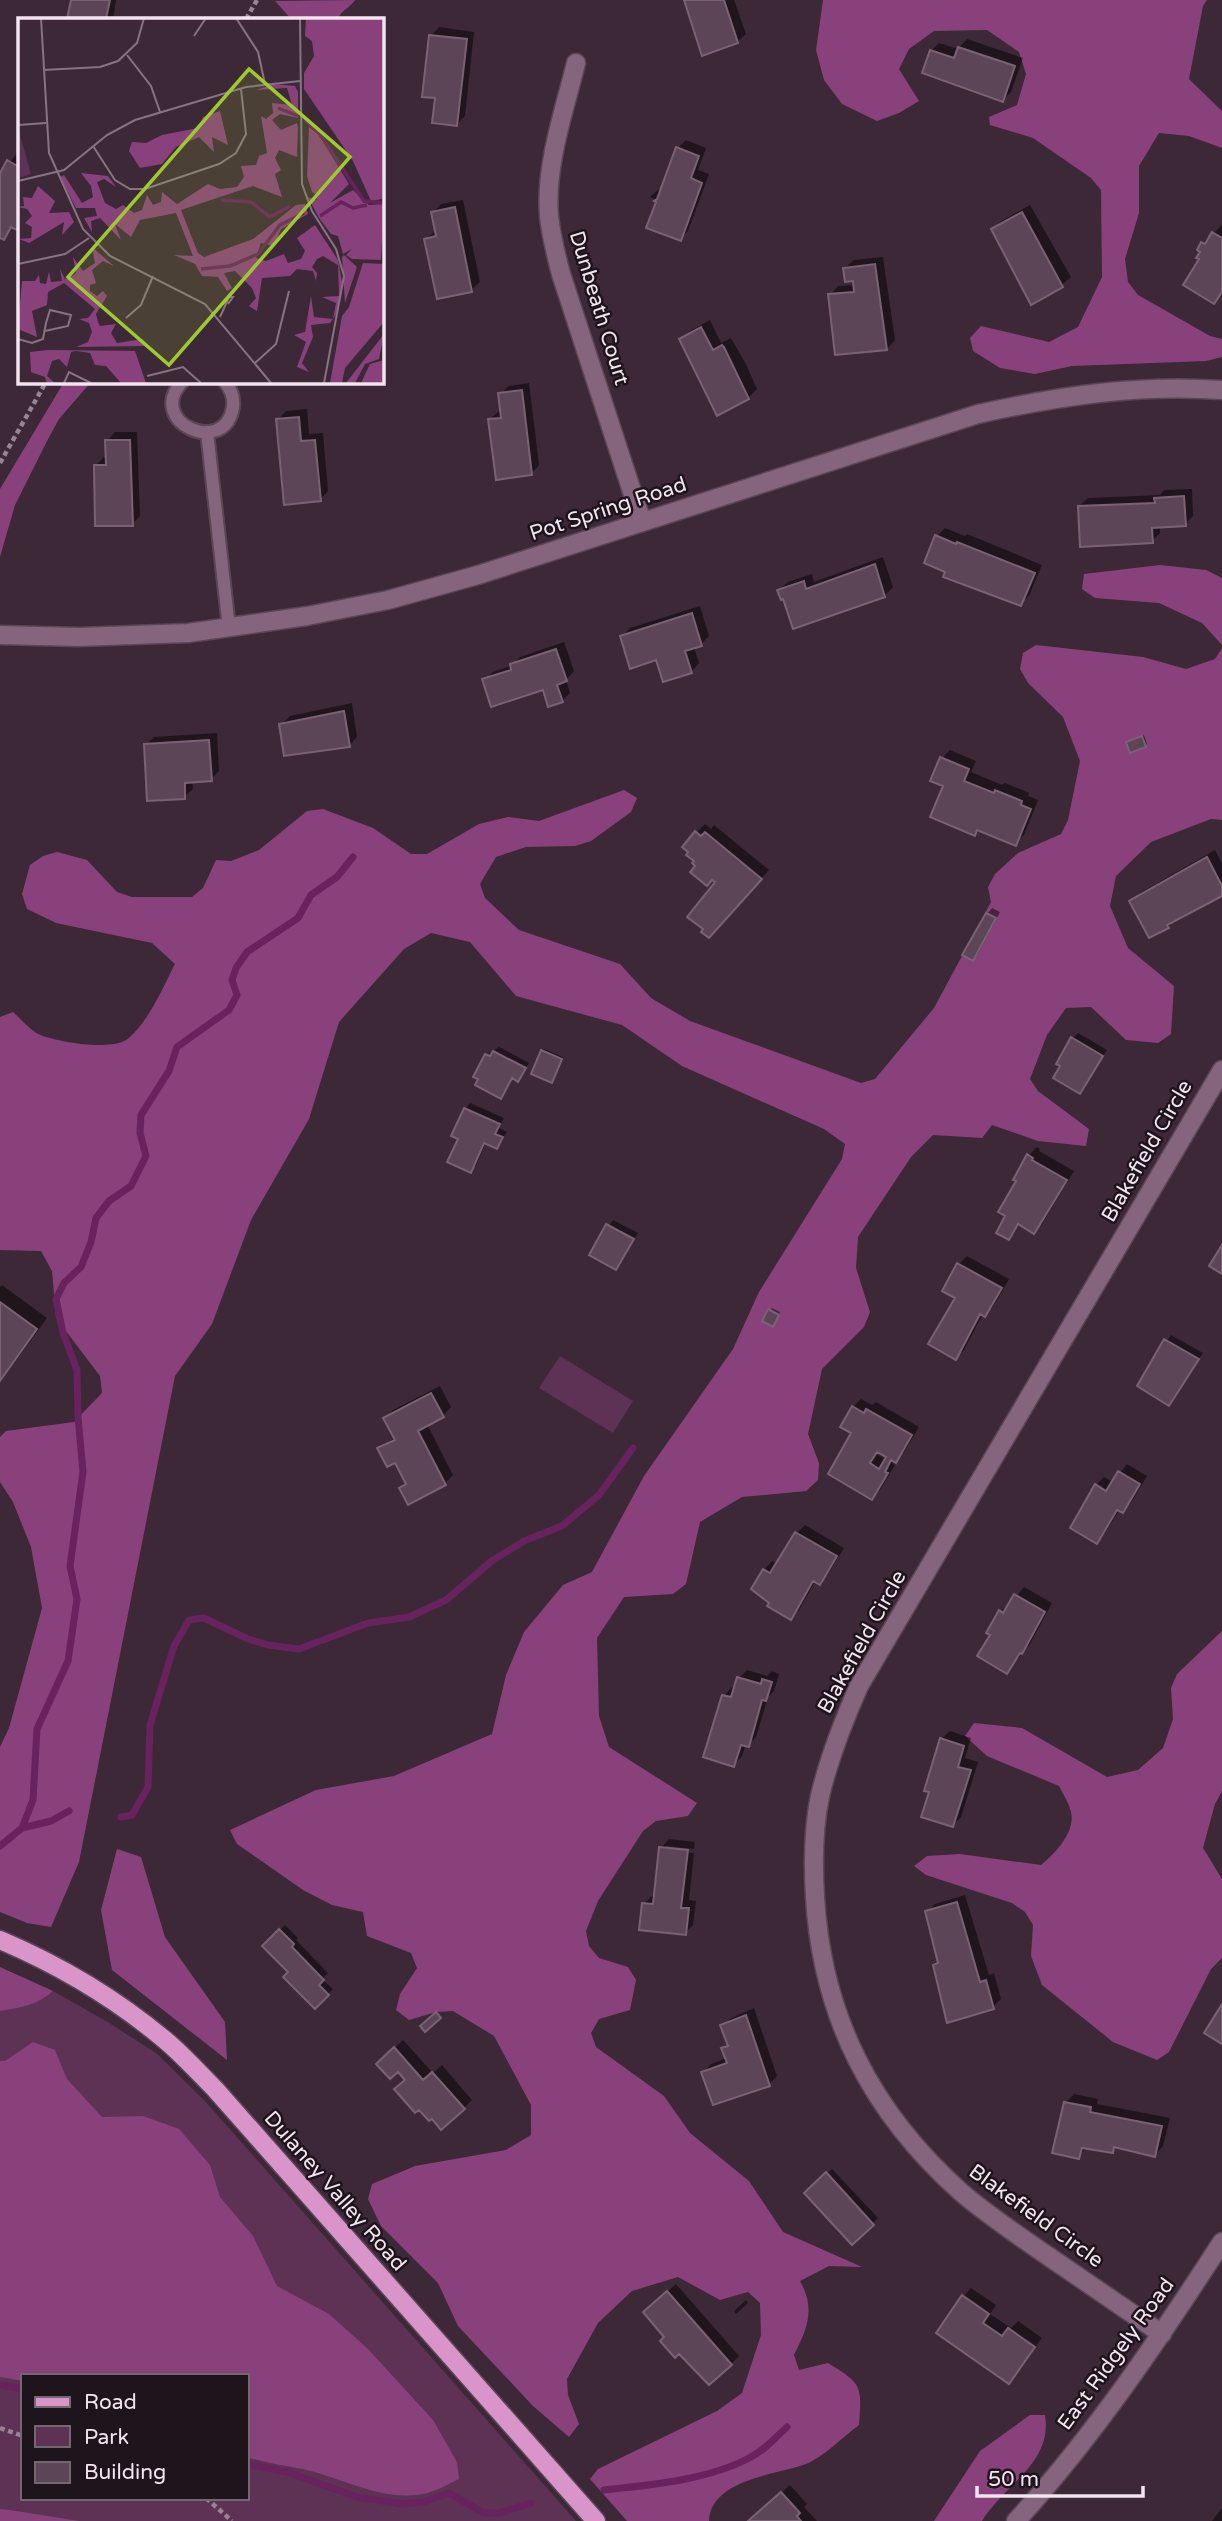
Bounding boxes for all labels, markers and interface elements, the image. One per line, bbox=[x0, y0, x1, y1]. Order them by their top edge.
inset map bbox=[18, 18, 383, 383]
street label: Dunbeath Court bbox=[564, 228, 634, 388]
street label: Pot Spring Road bbox=[526, 472, 690, 546]
street label: Blakefield Circle bbox=[1096, 1076, 1198, 1226]
street label: Blakefield Circle bbox=[812, 1566, 912, 1718]
street label: Dulaney Valley Road bbox=[259, 2106, 411, 2276]
street label: Blakefield Circle bbox=[964, 2159, 1108, 2273]
street label: East Ridgely Road bbox=[1052, 2273, 1180, 2435]
legend bbox=[21, 2374, 248, 2500]
text: Road bbox=[84, 2390, 137, 2415]
text: Park bbox=[84, 2425, 129, 2450]
scale bar bbox=[977, 2454, 1143, 2498]
text: Building bbox=[84, 2460, 166, 2485]
text: 50 m bbox=[988, 2467, 1039, 2492]

